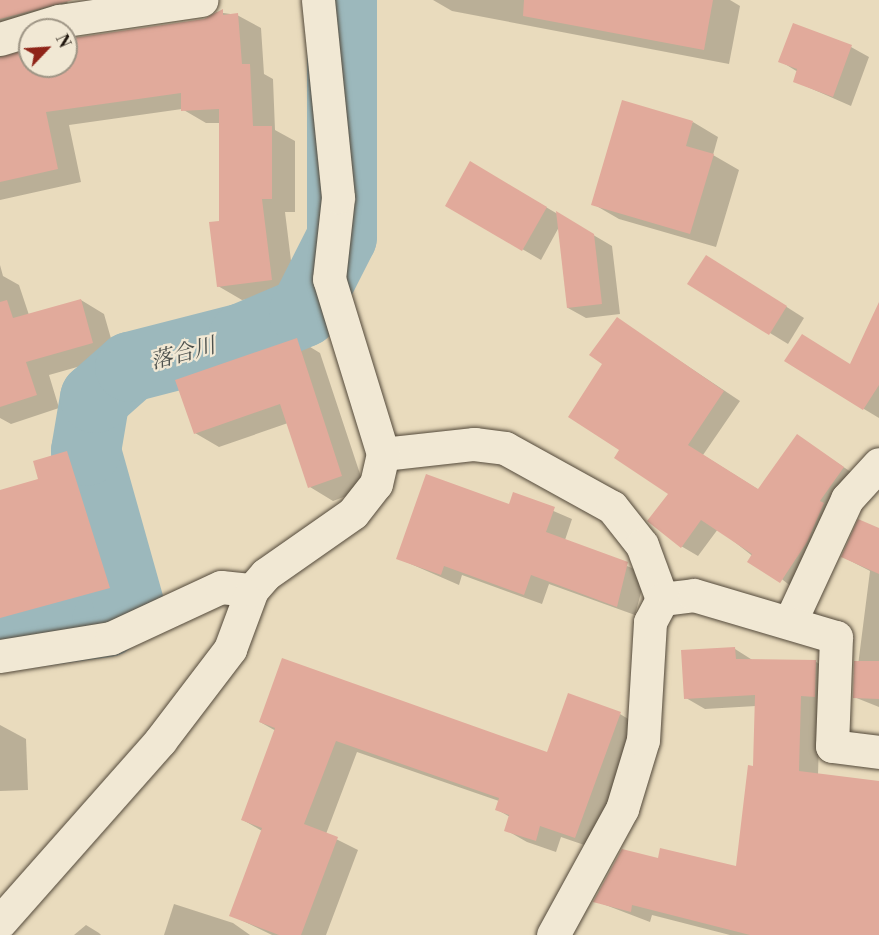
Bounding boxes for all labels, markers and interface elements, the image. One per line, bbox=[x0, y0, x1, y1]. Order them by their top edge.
north arrow bbox=[18, 18, 78, 78]
text: N bbox=[51, 31, 74, 51]
water label: 落合川 bbox=[148, 333, 218, 375]

